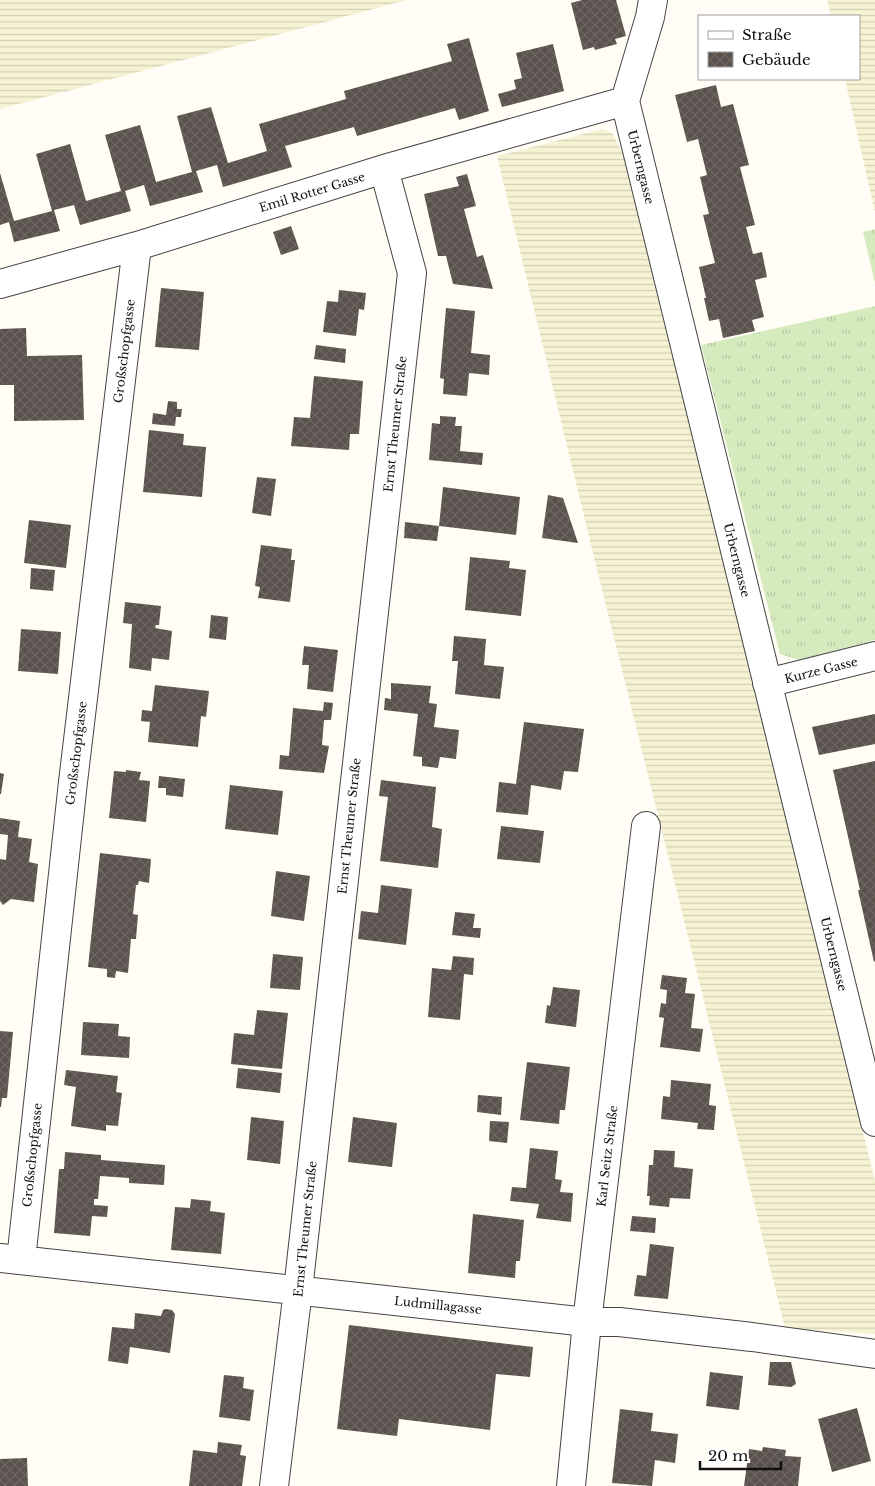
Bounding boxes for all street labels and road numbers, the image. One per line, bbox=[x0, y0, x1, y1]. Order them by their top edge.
street label: Urberngasse bbox=[625, 128, 657, 206]
street label: Emil Rotter Gasse bbox=[257, 169, 367, 215]
street label: Großschopfgasse bbox=[110, 298, 138, 404]
street label: Ernst Theumer Straße bbox=[380, 355, 410, 493]
street label: Urberngasse bbox=[721, 521, 753, 599]
street label: Kurze Gasse bbox=[783, 654, 859, 686]
street label: Großschopfgasse bbox=[62, 700, 90, 806]
street label: Ernst Theumer Straße bbox=[334, 757, 364, 895]
street label: Urberngasse bbox=[818, 915, 850, 993]
street label: Großschopfgasse bbox=[19, 1102, 45, 1208]
street label: Karl Seitz Straße bbox=[593, 1104, 621, 1208]
street label: Ernst Theumer Straße bbox=[290, 1160, 320, 1298]
street label: Ludmillagasse bbox=[394, 1293, 483, 1317]

